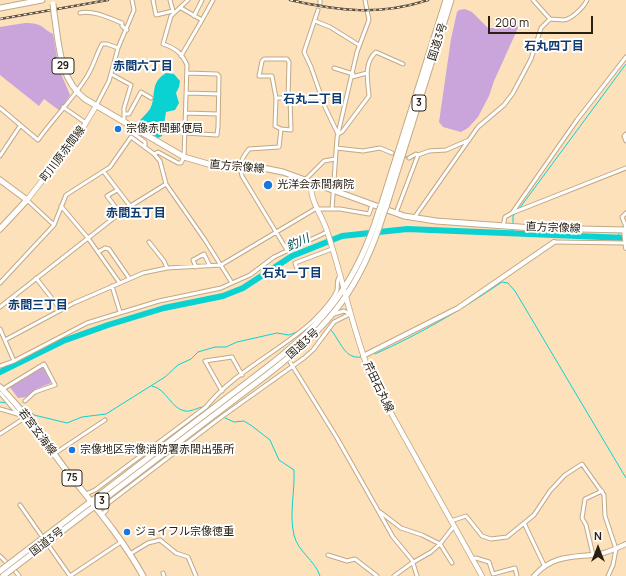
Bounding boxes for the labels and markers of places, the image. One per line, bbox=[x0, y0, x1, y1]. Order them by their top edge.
place label: 宗像赤間郵便局 bbox=[126, 122, 203, 136]
marker: 宗像赤間郵便局 bbox=[113, 124, 123, 134]
place label: 光洋会赤間病院 bbox=[277, 178, 354, 192]
marker: 光洋会赤間病院 bbox=[262, 179, 274, 191]
place label: 宗像地区宗像消防署赤間出張所 bbox=[80, 443, 234, 457]
marker: 宗像地区宗像消防署赤間出張所 bbox=[67, 445, 77, 455]
place label: ジョイフル宗像徳重 bbox=[135, 525, 234, 539]
marker: ジョイフル宗像徳重 bbox=[122, 527, 132, 537]

